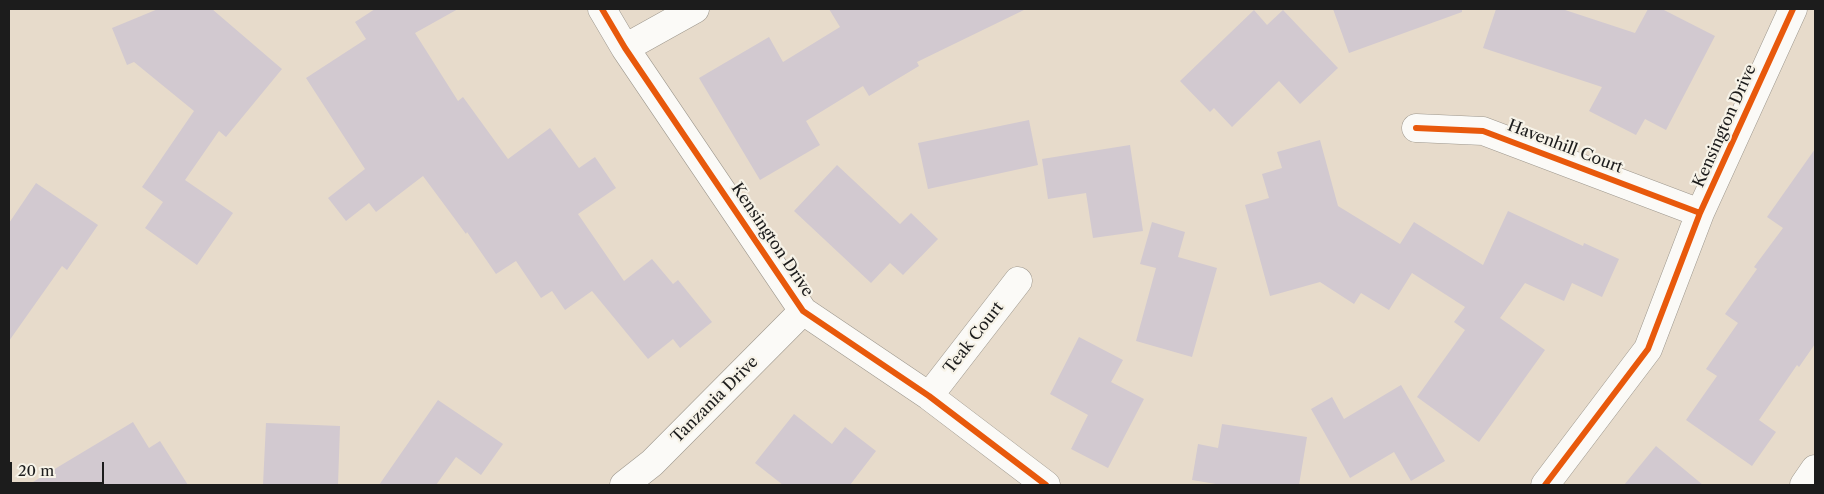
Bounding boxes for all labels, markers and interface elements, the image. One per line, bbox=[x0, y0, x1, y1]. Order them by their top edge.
street label: Kensington Drive bbox=[1689, 62, 1761, 190]
street label: Havenhill Court bbox=[1505, 116, 1625, 178]
street label: Kensington Drive bbox=[727, 180, 817, 300]
street label: Teak Court bbox=[940, 298, 1008, 378]
street label: Tanzania Drive bbox=[668, 353, 762, 447]
scale bar bbox=[12, 452, 106, 484]
text: 20 m bbox=[18, 461, 54, 480]

